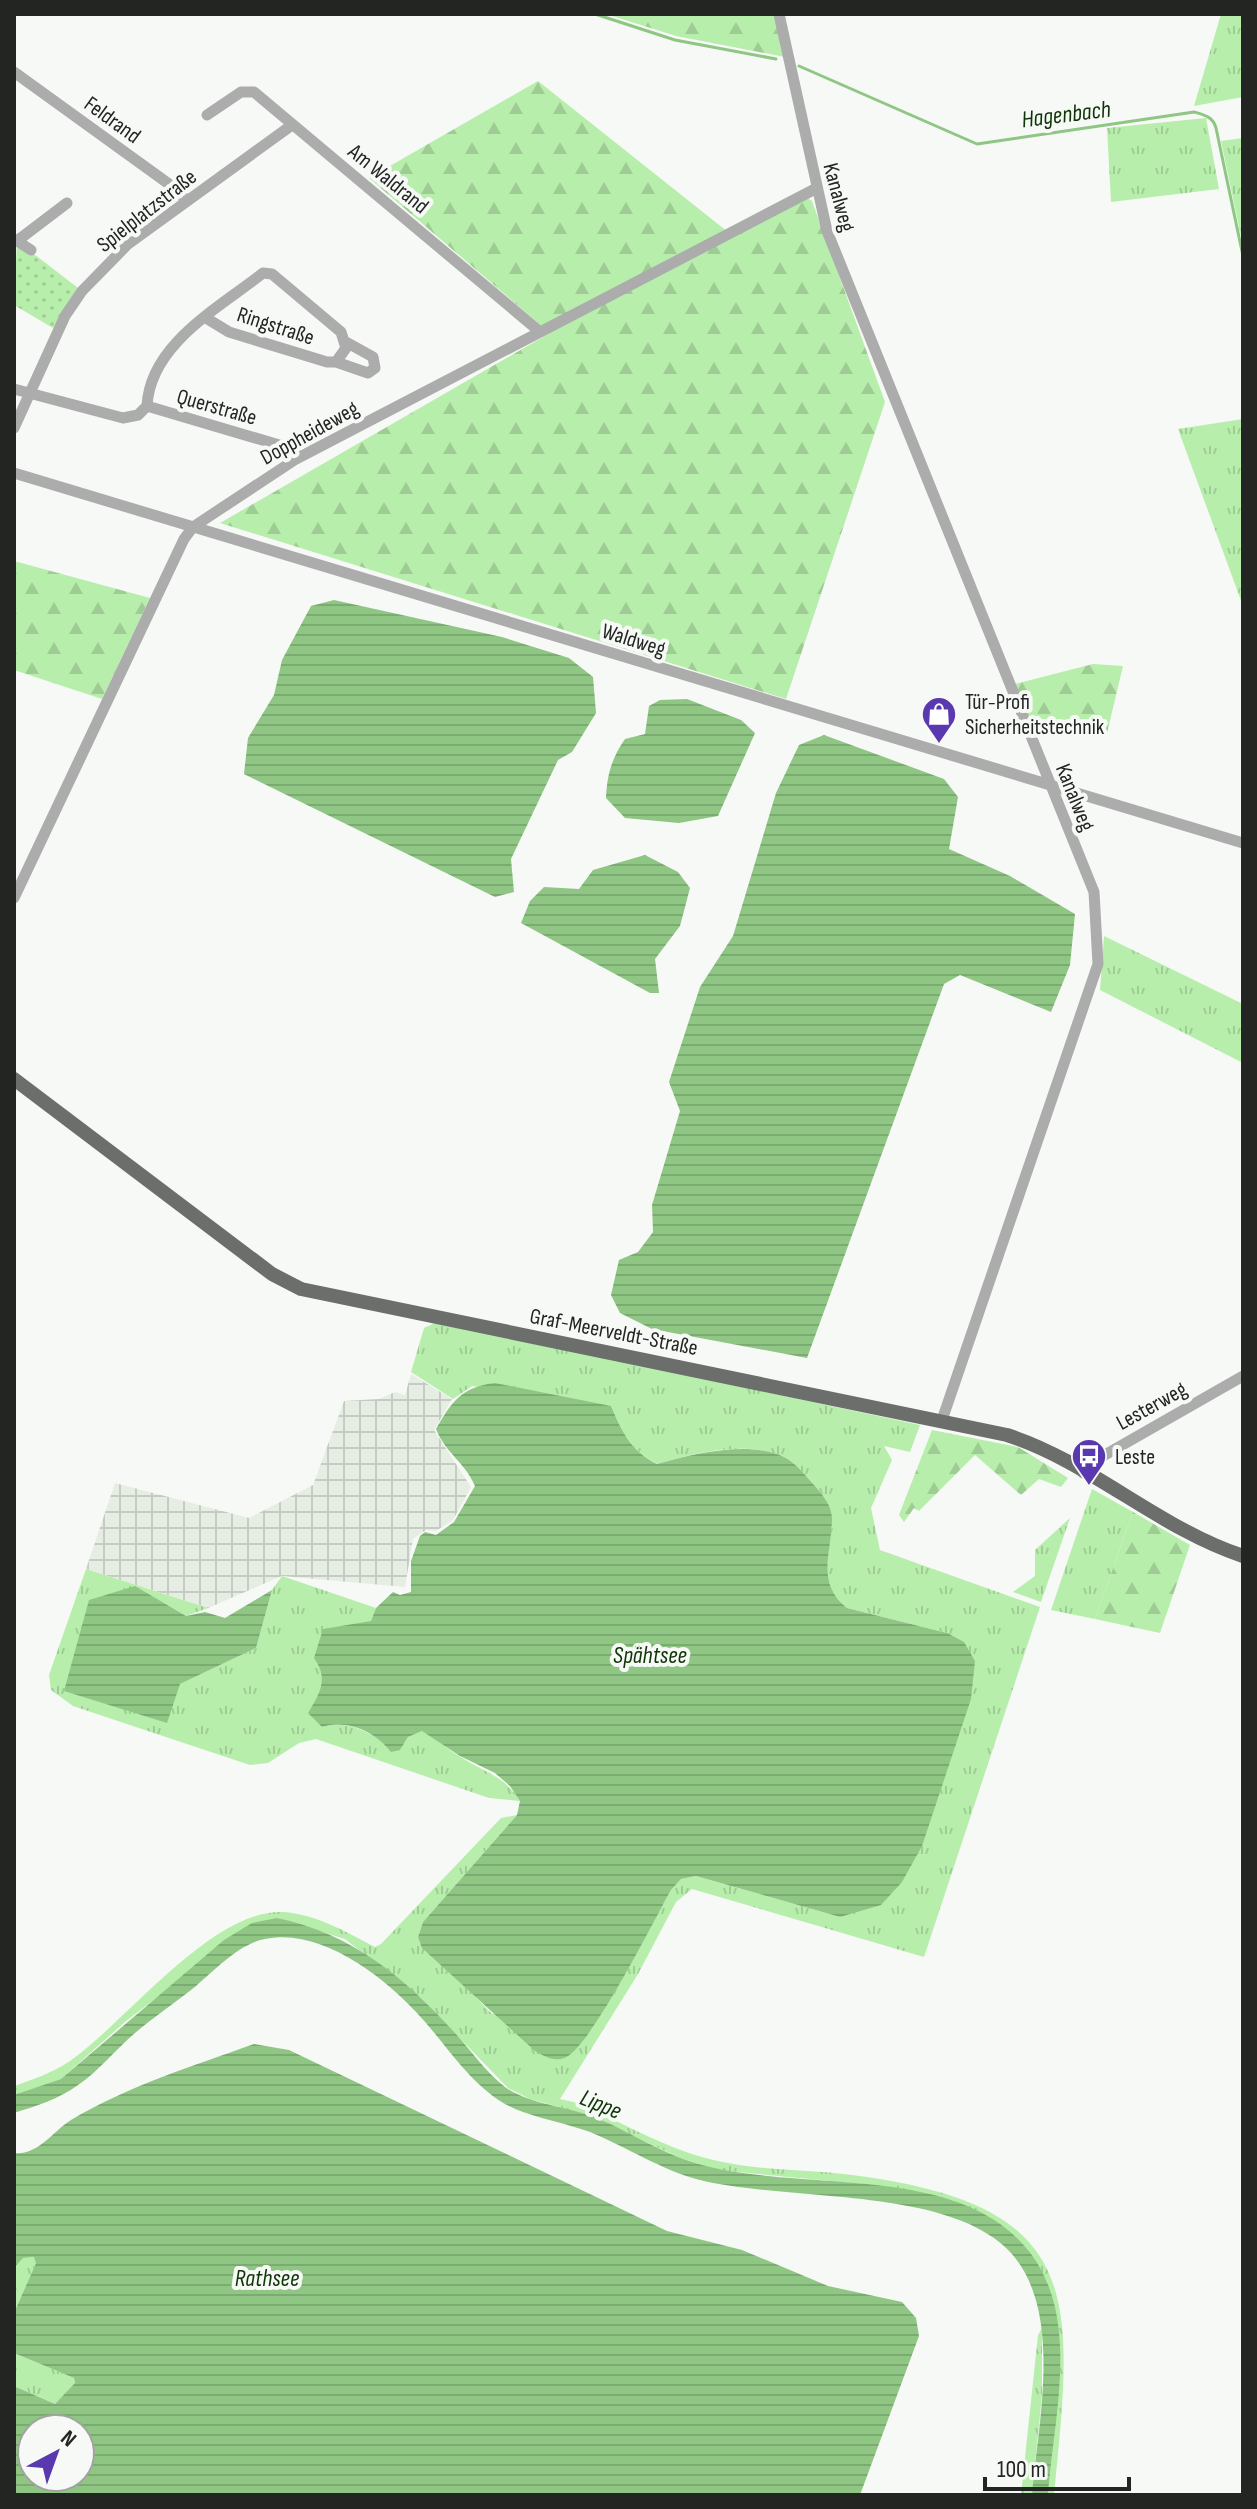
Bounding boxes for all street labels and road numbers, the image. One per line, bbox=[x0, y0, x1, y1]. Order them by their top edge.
street label: Feldrand bbox=[79, 91, 146, 150]
street label: Am Waldrand bbox=[341, 138, 434, 220]
street label: Kanalweg bbox=[816, 160, 861, 235]
street label: Spielplatzstraße bbox=[92, 164, 202, 258]
street label: Ringstraße bbox=[234, 301, 318, 352]
street label: Querstraße bbox=[173, 383, 260, 432]
street label: Doppheideweg bbox=[256, 395, 364, 471]
street label: Waldweg bbox=[598, 618, 669, 663]
street label: Kanalweg bbox=[1049, 760, 1100, 835]
street label: Graf-Meerveldt-Straße bbox=[527, 1303, 700, 1362]
street label: Lesterweg bbox=[1112, 1376, 1192, 1437]

